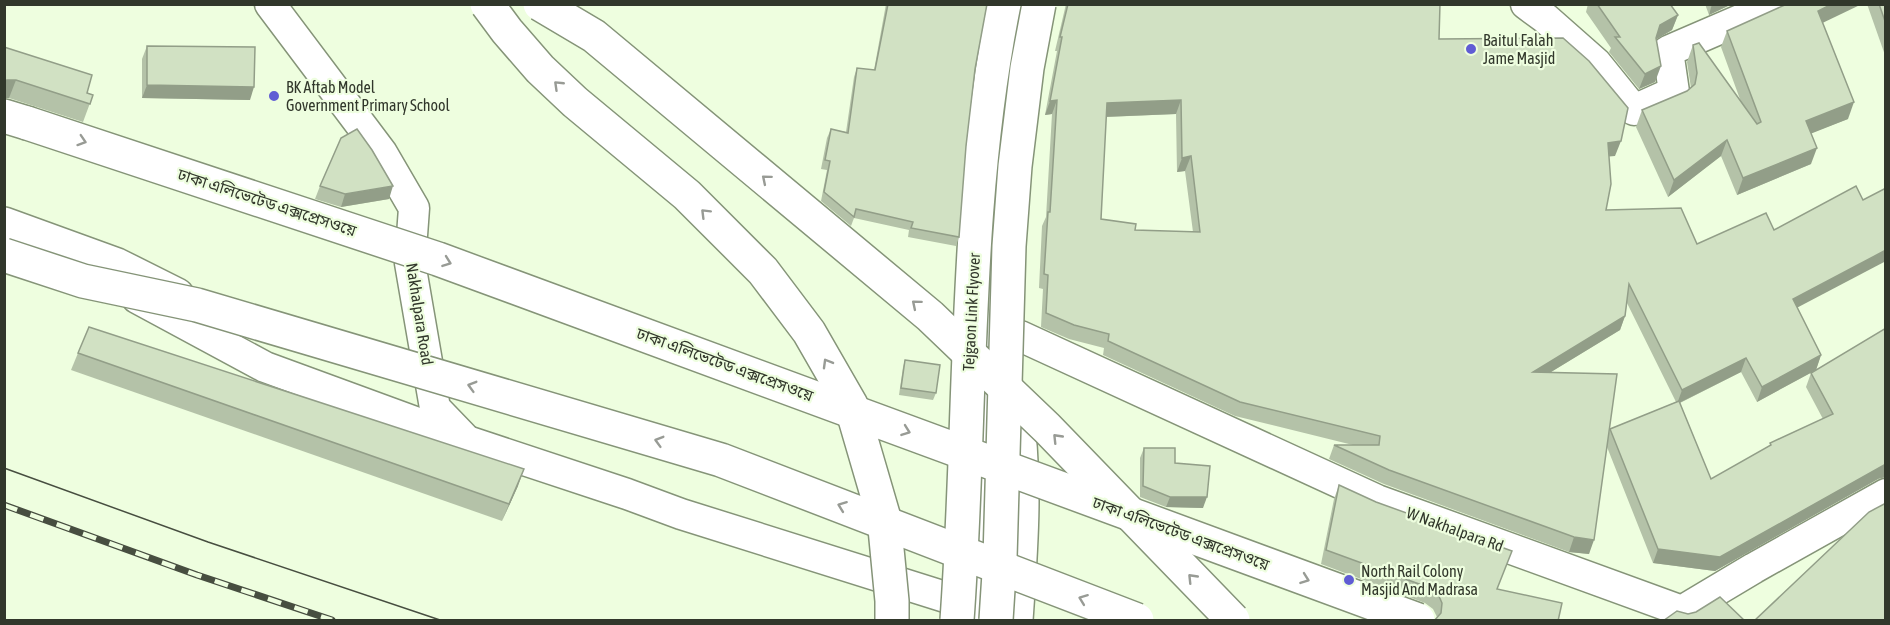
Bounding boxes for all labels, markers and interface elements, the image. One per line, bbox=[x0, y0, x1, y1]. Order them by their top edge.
place label: Baitul Falah Jame Masjid bbox=[1483, 31, 1555, 68]
marker: Baitul Falah Jame Masjid bbox=[1464, 42, 1478, 56]
place label: BK Aftab Model Government Primary School bbox=[286, 78, 451, 115]
one-way arrow bbox=[554, 82, 565, 93]
marker: BK Aftab Model Government Primary School bbox=[267, 89, 281, 103]
one-way arrow bbox=[76, 134, 87, 146]
street label: ঢাকা এলিভেটেড এক্সপ্রেসওয়ে bbox=[175, 164, 359, 240]
one-way arrow bbox=[762, 175, 773, 186]
one-way arrow bbox=[701, 209, 712, 219]
street label: Tejgaon Link Flyover bbox=[959, 252, 984, 371]
one-way arrow bbox=[440, 255, 451, 267]
street label: Nakhalpara Road bbox=[402, 262, 437, 366]
one-way arrow bbox=[912, 300, 923, 311]
street label: ঢাকা এলিভেটেড এক্সপ্রেসওয়ে bbox=[633, 323, 817, 405]
one-way arrow bbox=[823, 359, 834, 370]
one-way arrow bbox=[467, 381, 478, 393]
one-way arrow bbox=[900, 423, 910, 436]
one-way arrow bbox=[1053, 434, 1064, 445]
one-way arrow bbox=[654, 436, 665, 448]
street label: ঢাকা এলিভেটেড এক্সপ্রেসওয়ে bbox=[1089, 492, 1273, 574]
one-way arrow bbox=[837, 501, 848, 514]
street label: W Nakhalpara Rd bbox=[1404, 503, 1506, 556]
place label: North Rail Colony Masjid And Madrasa bbox=[1361, 562, 1478, 599]
one-way arrow bbox=[1299, 572, 1310, 585]
marker: North Rail Colony Masjid And Madrasa bbox=[1342, 573, 1356, 587]
one-way arrow bbox=[1188, 575, 1199, 585]
one-way arrow bbox=[1078, 594, 1089, 607]

